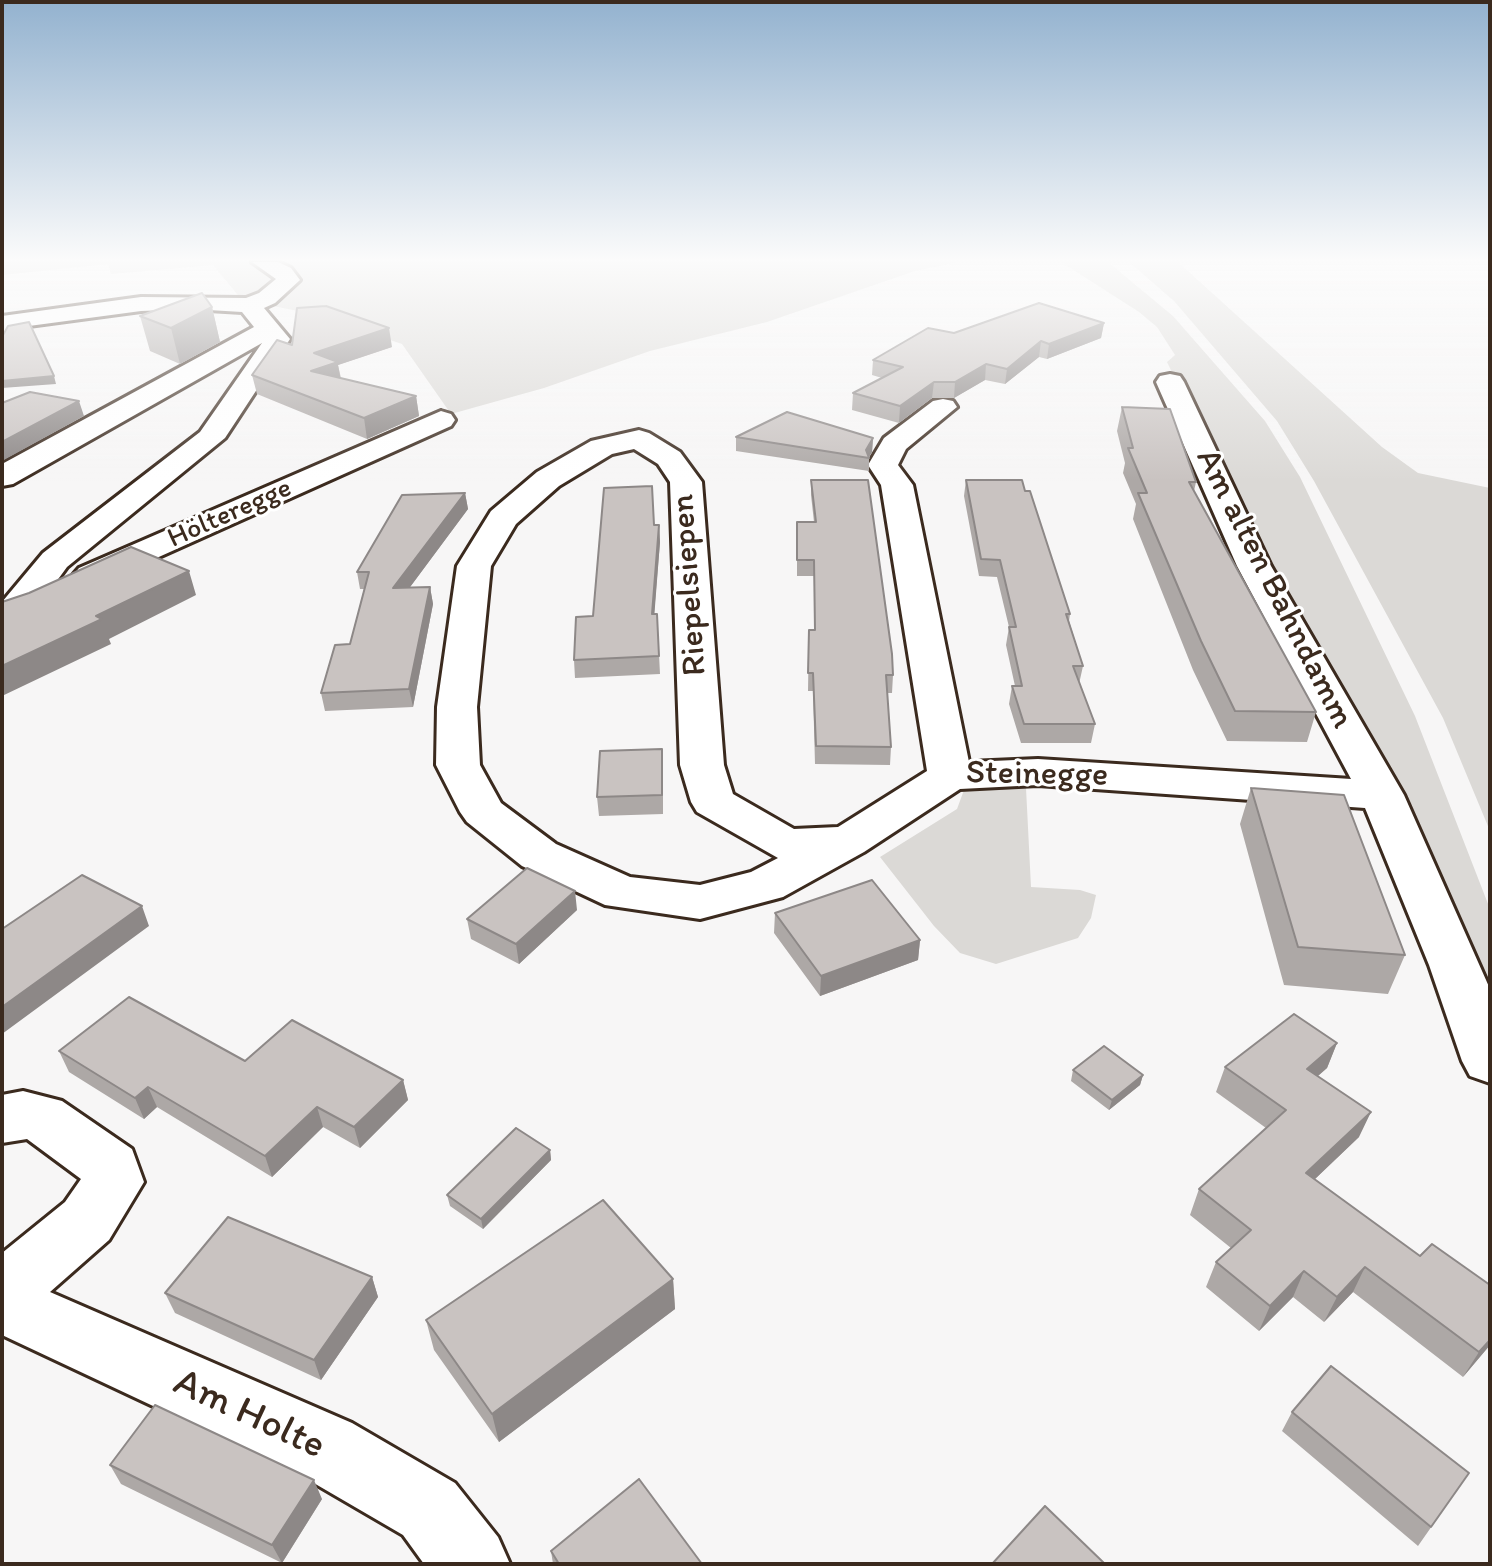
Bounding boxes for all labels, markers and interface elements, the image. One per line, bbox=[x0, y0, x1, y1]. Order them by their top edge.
street label: Am alten Bahndamm bbox=[1186, 442, 1362, 736]
street label: Hölteregge bbox=[163, 472, 297, 556]
street label: Riepelsiepen bbox=[663, 493, 717, 677]
street label: Steinegge bbox=[965, 753, 1109, 797]
street label: Am Holte bbox=[166, 1359, 332, 1471]

